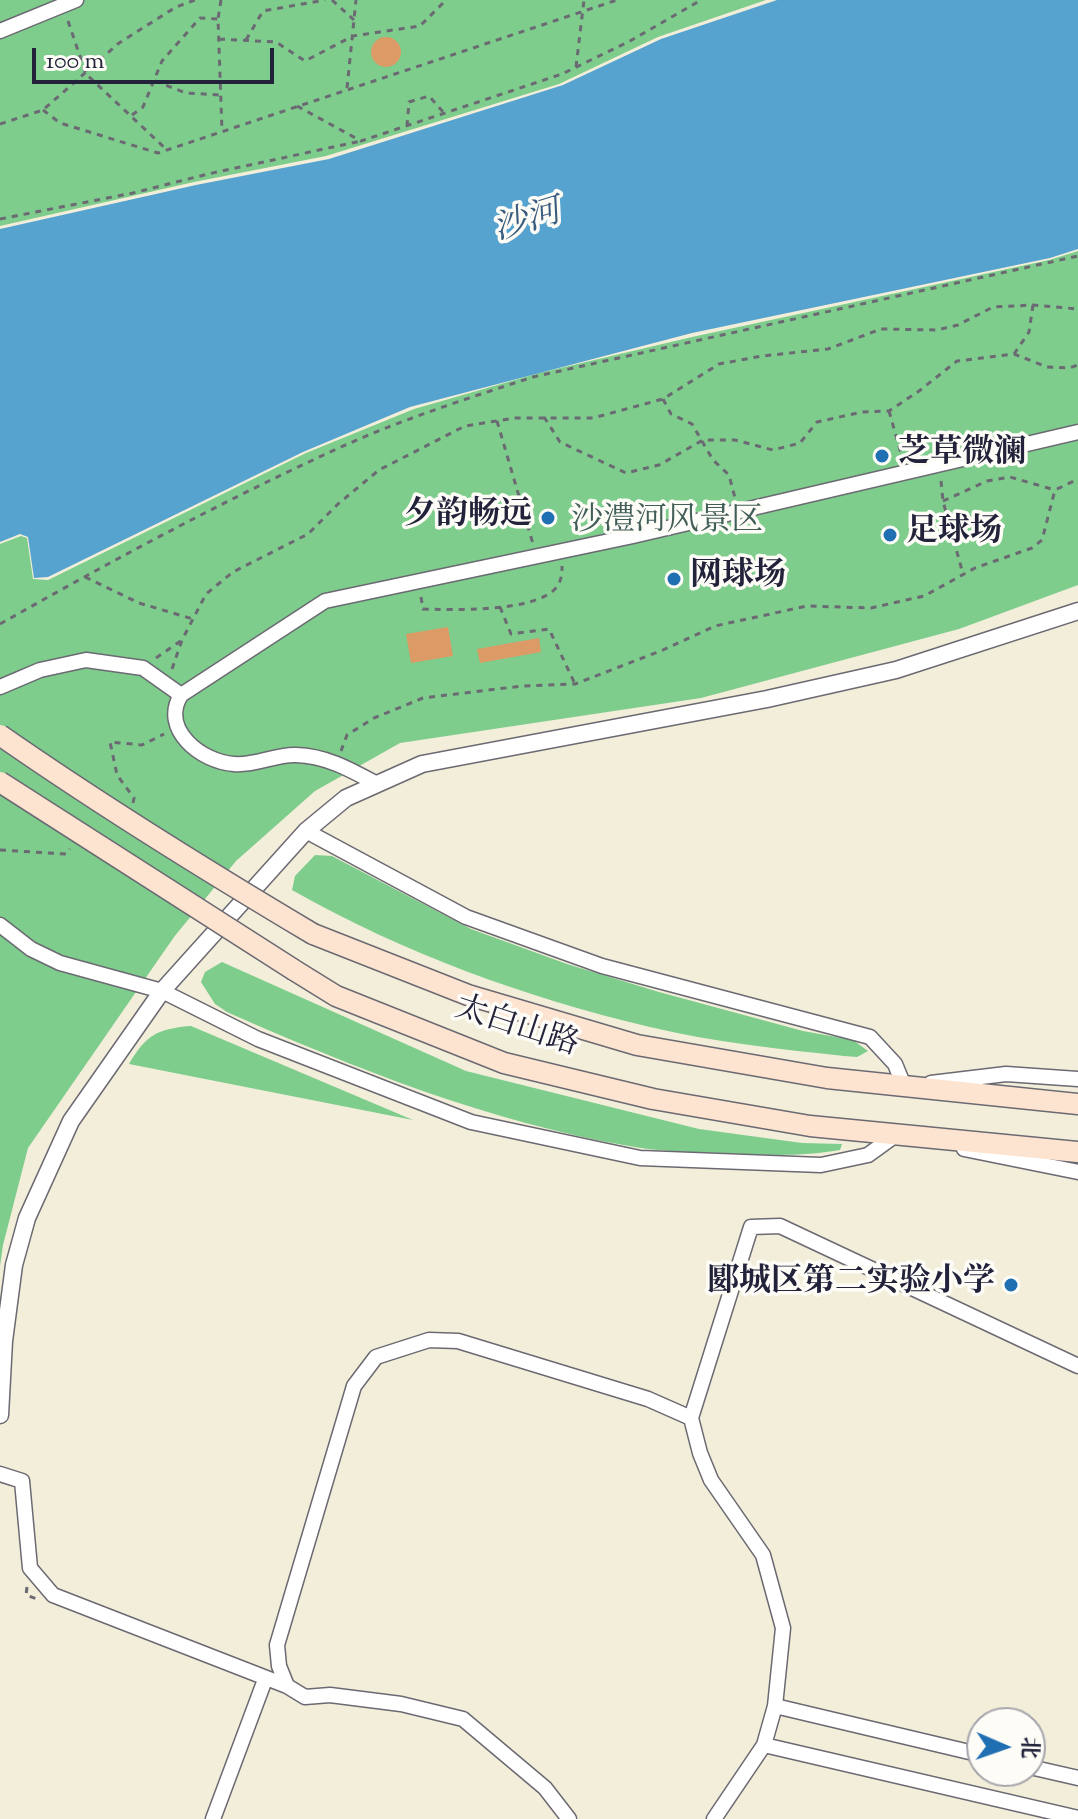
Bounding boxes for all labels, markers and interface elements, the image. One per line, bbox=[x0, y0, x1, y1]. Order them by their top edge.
scale bar bbox=[36, 32, 278, 82]
text: 100 m bbox=[46, 45, 104, 79]
water label: 沙河 bbox=[490, 195, 566, 253]
place label: 芝草微澜 bbox=[898, 437, 1026, 475]
marker: 芝草微澜 bbox=[873, 447, 891, 465]
place label: 夕韵畅远 bbox=[404, 499, 532, 537]
park label: 沙澧河风景区 bbox=[571, 505, 763, 543]
marker: 夕韵畅远 bbox=[539, 509, 557, 527]
place label: 足球场 bbox=[906, 516, 1002, 554]
marker: 足球场 bbox=[881, 526, 899, 544]
place label: 网球场 bbox=[690, 560, 786, 598]
marker: 网球场 bbox=[665, 570, 683, 588]
street label: 太白山路 bbox=[449, 991, 583, 1067]
place label: 郾城区第二实验小学 bbox=[707, 1266, 995, 1304]
marker: 郾城区第二实验小学 bbox=[1002, 1276, 1020, 1294]
north arrow bbox=[966, 1707, 1046, 1787]
text: 北 bbox=[1012, 1736, 1044, 1759]

